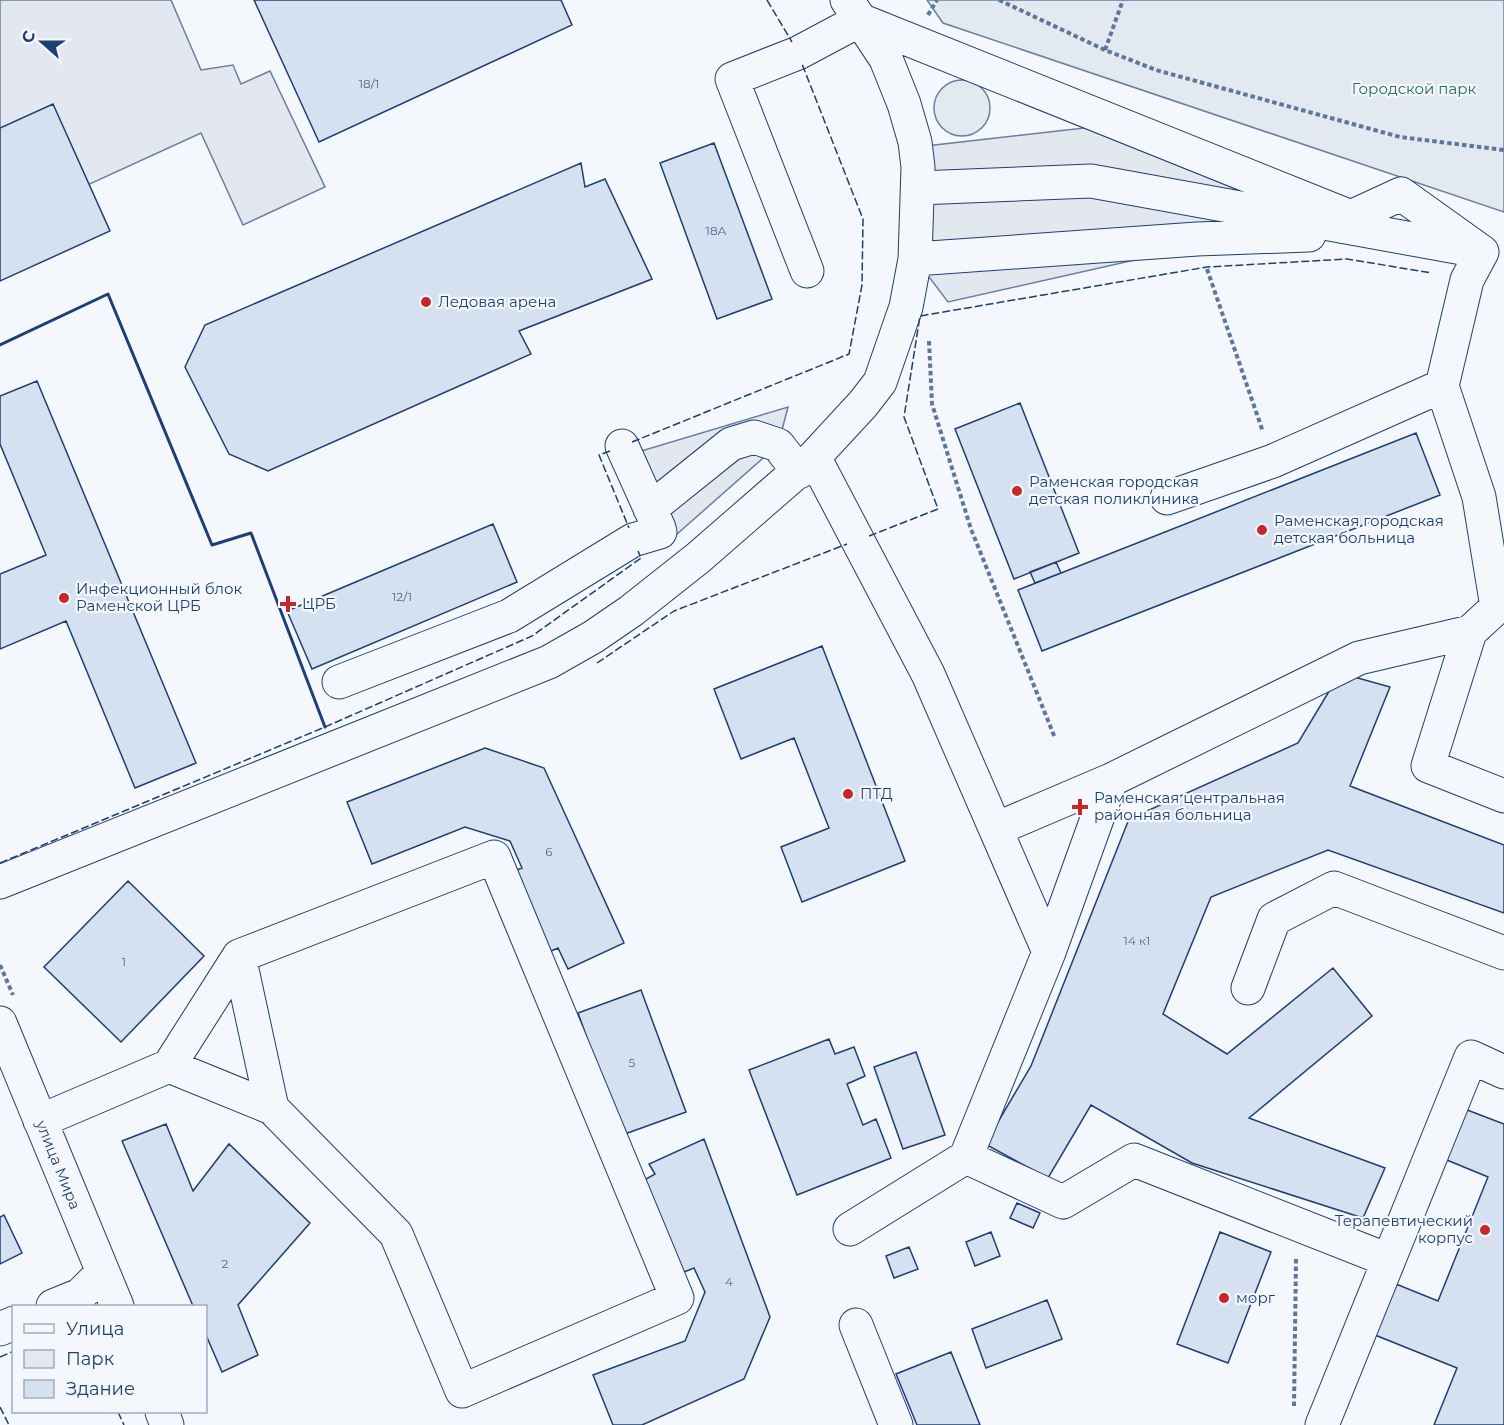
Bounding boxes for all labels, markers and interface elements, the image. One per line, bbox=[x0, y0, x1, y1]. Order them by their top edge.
north arrow bbox=[12, 12, 72, 72]
text: С bbox=[18, 28, 40, 46]
house number: 18/1 bbox=[359, 76, 379, 91]
park label: Городской парк bbox=[1352, 79, 1476, 98]
house number: 18А bbox=[706, 223, 726, 238]
place label: Ледовая арена bbox=[438, 292, 556, 311]
marker: Ледовая арена bbox=[419, 295, 433, 309]
place label: Раменская городская детская поликлиника bbox=[1029, 472, 1199, 508]
marker: Раменская городская детская поликлиника bbox=[1010, 484, 1024, 498]
place label: Раменская городская детская больница bbox=[1274, 511, 1444, 547]
marker: Раменская городская детская больница bbox=[1255, 523, 1269, 537]
place label: Инфекционный блок Раменской ЦРБ bbox=[76, 579, 243, 615]
house number: 12/1 bbox=[392, 589, 412, 604]
marker: Инфекционный блок Раменской ЦРБ bbox=[57, 591, 71, 605]
place label: ЦРБ bbox=[302, 594, 336, 613]
marker: ЦРБ bbox=[279, 595, 297, 613]
place label: ПТД bbox=[860, 784, 893, 803]
marker: ПТД bbox=[841, 787, 855, 801]
place label: Раменская центральная районная больница bbox=[1094, 788, 1285, 824]
marker: Раменская центральная районная больница bbox=[1071, 798, 1089, 816]
house number: 6 bbox=[545, 844, 553, 859]
house number: 14 к1 bbox=[1124, 933, 1150, 948]
house number: 1 bbox=[122, 954, 126, 969]
house number: 5 bbox=[629, 1055, 636, 1070]
street label: улица Мира bbox=[32, 1117, 85, 1212]
place label: Терапевтический корпус bbox=[1335, 1211, 1473, 1247]
marker: Терапевтический корпус bbox=[1478, 1223, 1492, 1237]
house number: 2 bbox=[222, 1256, 229, 1271]
house number: 4 bbox=[725, 1274, 733, 1289]
place label: морг bbox=[1236, 1288, 1276, 1307]
marker: морг bbox=[1217, 1291, 1231, 1305]
legend bbox=[12, 1305, 207, 1413]
text: Улица bbox=[66, 1318, 124, 1340]
text: Парк bbox=[66, 1348, 115, 1370]
text: Здание bbox=[66, 1378, 135, 1400]

